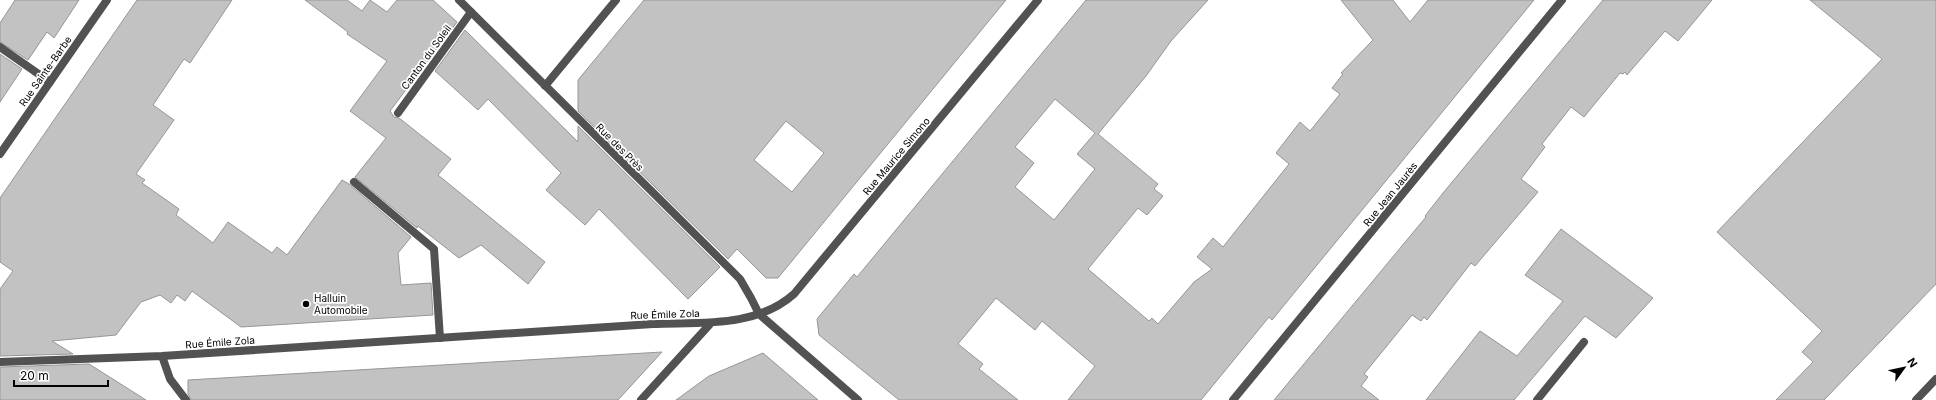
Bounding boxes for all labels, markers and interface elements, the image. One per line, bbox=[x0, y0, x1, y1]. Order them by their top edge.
street label: Canton du Soleil bbox=[398, 22, 454, 92]
street label: Rue Sainte-Barbe bbox=[16, 33, 74, 108]
street label: Rue Maurice Simono bbox=[860, 115, 932, 197]
street label: Rue des Près bbox=[594, 121, 646, 173]
street label: Rue Jean Jaurès bbox=[1361, 160, 1419, 228]
place label: Halluin Automobile bbox=[314, 292, 368, 316]
marker: Halluin Automobile bbox=[301, 299, 311, 309]
street label: Rue Émile Zola bbox=[630, 306, 700, 321]
street label: Rue Émile Zola bbox=[185, 333, 255, 350]
north arrow bbox=[1884, 348, 1924, 388]
text: N bbox=[1904, 355, 1921, 370]
scale bar bbox=[14, 362, 108, 388]
text: 20 m bbox=[20, 368, 49, 383]

